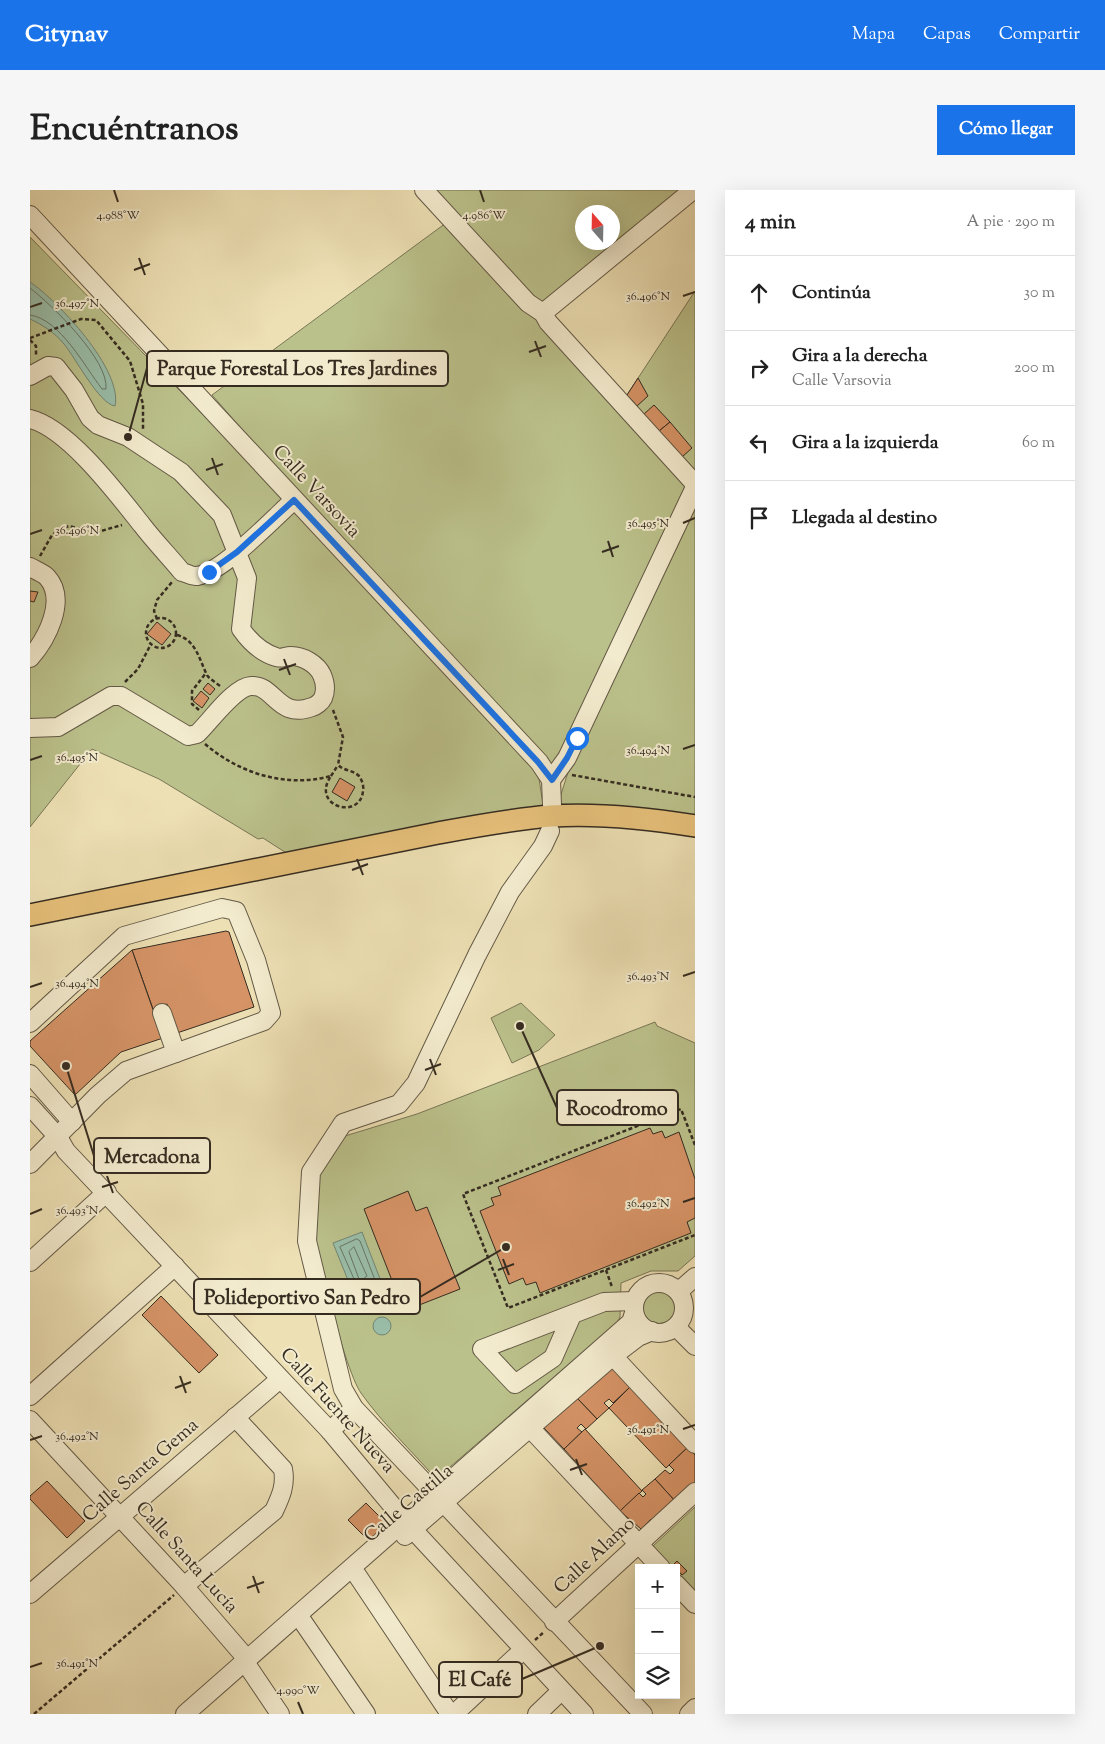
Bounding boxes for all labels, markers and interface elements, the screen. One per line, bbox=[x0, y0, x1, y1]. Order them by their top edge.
text: Citynav bbox=[25, 18, 108, 52]
text: Mapa bbox=[852, 22, 895, 48]
text: Capas bbox=[923, 22, 971, 48]
text: Compartir bbox=[999, 22, 1080, 48]
text: Encuéntranos bbox=[30, 105, 239, 156]
button: Cómo llegar bbox=[937, 105, 1075, 155]
north arrow bbox=[575, 205, 620, 250]
text: 4.988°W bbox=[96, 207, 140, 225]
text: 4.986°W bbox=[462, 207, 506, 225]
text: 4 min bbox=[745, 208, 796, 238]
text: A pie · 290 m bbox=[967, 211, 1055, 234]
icon: ahead bbox=[745, 279, 773, 307]
text: Continúa bbox=[792, 280, 871, 307]
text: 30 m bbox=[1024, 282, 1055, 305]
text: 36.496°N bbox=[626, 288, 670, 306]
text: 36.497°N bbox=[55, 295, 99, 313]
text: Gira a la derecha bbox=[792, 343, 927, 370]
callout: Parque Forestal Los Tres Jardines bbox=[147, 351, 448, 386]
icon: right bbox=[745, 354, 773, 382]
text: Parque Forestal Los Tres Jardines bbox=[157, 356, 437, 385]
text: 200 m bbox=[1014, 357, 1055, 380]
text: Calle Varsovia bbox=[792, 370, 892, 393]
icon: left bbox=[745, 429, 773, 457]
text: Gira a la izquierda bbox=[792, 430, 938, 457]
text: 60 m bbox=[1022, 432, 1055, 455]
street label: Calle Varsovia bbox=[266, 440, 366, 545]
icon: arrive bbox=[745, 504, 773, 532]
text: Llegada al destino bbox=[792, 505, 937, 532]
text: 36.495°N bbox=[627, 515, 670, 533]
text: 36.496°N bbox=[55, 522, 99, 540]
route end bbox=[198, 561, 221, 584]
route start bbox=[566, 727, 589, 750]
text: 36.494°N bbox=[626, 742, 670, 760]
text: 36.495°N bbox=[56, 749, 99, 767]
text: 36.493°N bbox=[627, 968, 670, 986]
text: 36.494°N bbox=[55, 975, 99, 993]
callout: Rocodromo bbox=[557, 1090, 678, 1125]
text: Rocodromo bbox=[566, 1096, 668, 1125]
callout: Mercadona bbox=[94, 1138, 210, 1173]
text: Mercadona bbox=[104, 1144, 201, 1173]
text: 36.492°N bbox=[626, 1195, 670, 1213]
text: 36.493°N bbox=[56, 1202, 99, 1220]
callout: Polideportivo San Pedro bbox=[194, 1279, 420, 1314]
text: Polideportivo San Pedro bbox=[204, 1285, 410, 1314]
street label: Calle Fuente Nueva bbox=[273, 1342, 401, 1480]
street label: Calle Santa Gema bbox=[77, 1413, 205, 1529]
text: 36.491°N bbox=[627, 1421, 669, 1439]
text: 36.492°N bbox=[55, 1428, 99, 1446]
street label: Calle Castilla bbox=[358, 1458, 460, 1550]
street label: Calle Santa Lucía bbox=[128, 1496, 244, 1620]
street label: Calle Alamo bbox=[548, 1511, 642, 1601]
map controls bbox=[635, 1564, 680, 1699]
button: + bbox=[635, 1564, 680, 1609]
button: − bbox=[635, 1609, 680, 1654]
button: layers bbox=[635, 1654, 680, 1699]
text: 36.491°N bbox=[56, 1655, 98, 1673]
callout: El Café bbox=[439, 1662, 522, 1697]
text: El Café bbox=[449, 1667, 511, 1696]
text: 4.990°W bbox=[276, 1682, 320, 1700]

